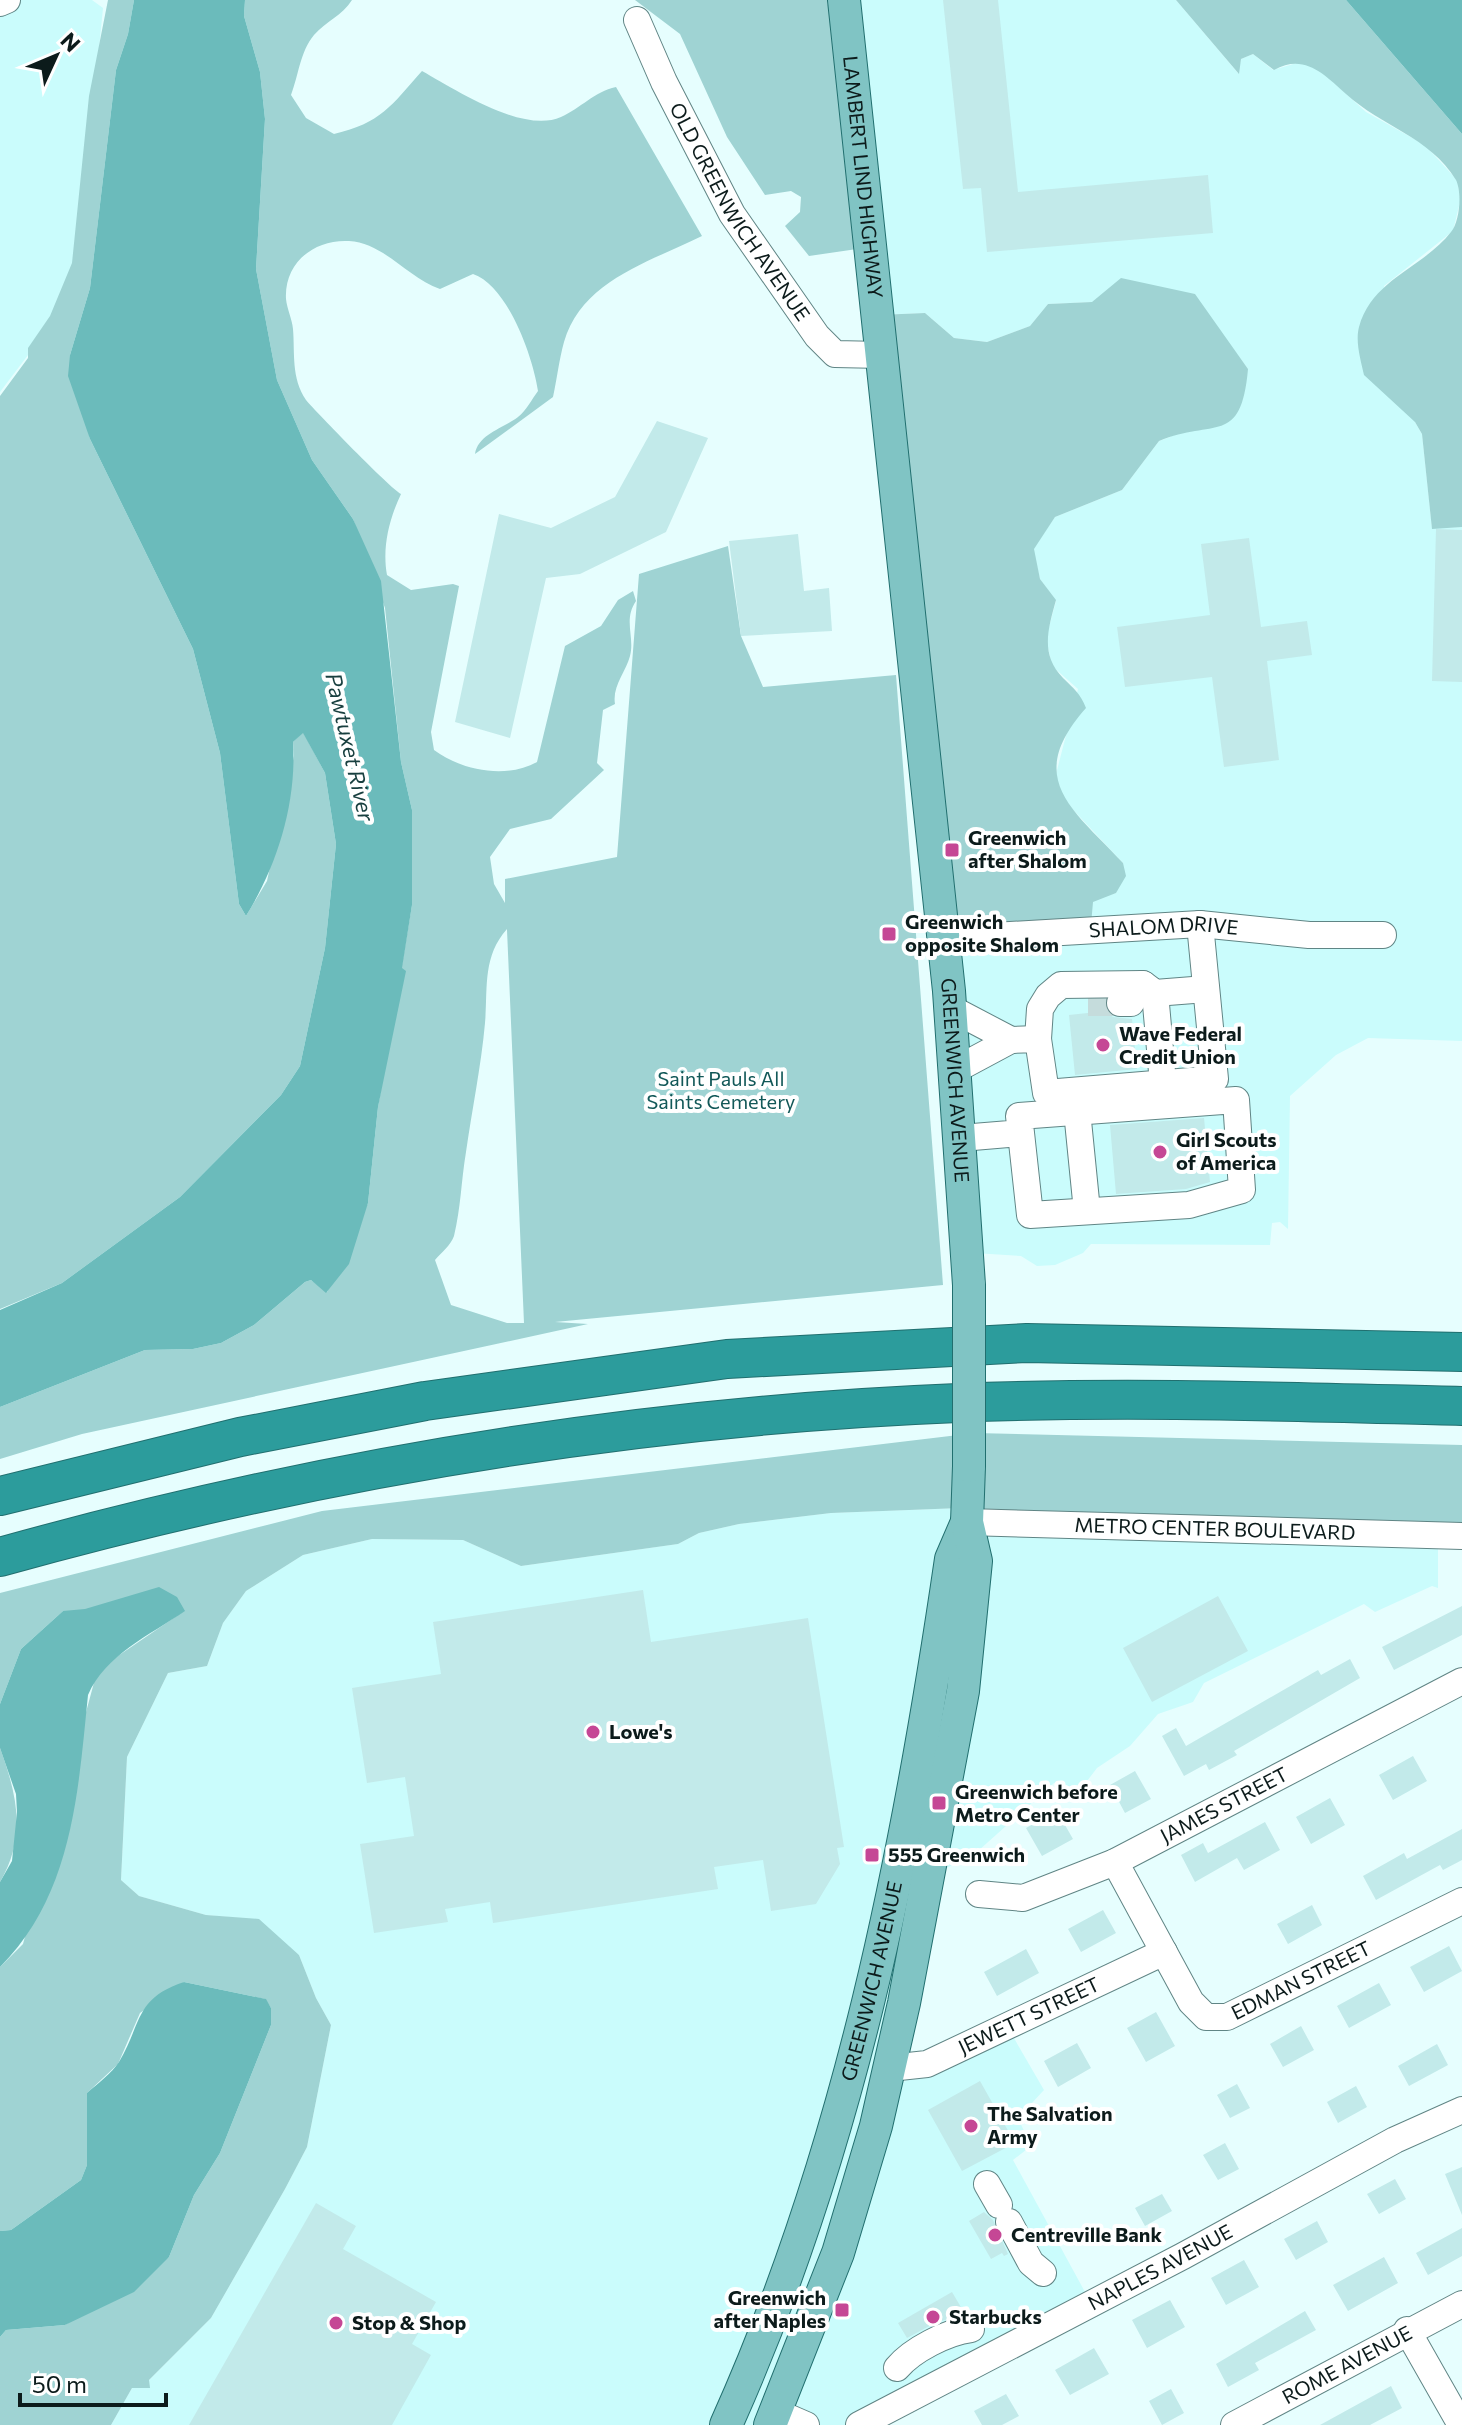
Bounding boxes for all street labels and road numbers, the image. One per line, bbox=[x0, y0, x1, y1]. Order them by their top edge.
street label: LAMBERT LIND HIGHWAY bbox=[839, 54, 889, 299]
street label: OLD GREENWICH AVENUE bbox=[666, 98, 816, 325]
street label: SHALOM DRIVE bbox=[1088, 910, 1240, 941]
street label: GREENWICH AVENUE bbox=[937, 977, 975, 1183]
street label: METRO CENTER BOULEVARD bbox=[1074, 1512, 1356, 1544]
street label: JAMES STREET bbox=[1156, 1761, 1292, 1847]
street label: GREENWICH AVENUE bbox=[835, 1879, 906, 2084]
street label: EDMAN STREET bbox=[1227, 1935, 1374, 2024]
street label: JEWETT STREET bbox=[954, 1971, 1103, 2059]
street label: NAPLES AVENUE bbox=[1084, 2218, 1236, 2314]
street label: ROME AVENUE bbox=[1278, 2320, 1416, 2408]

